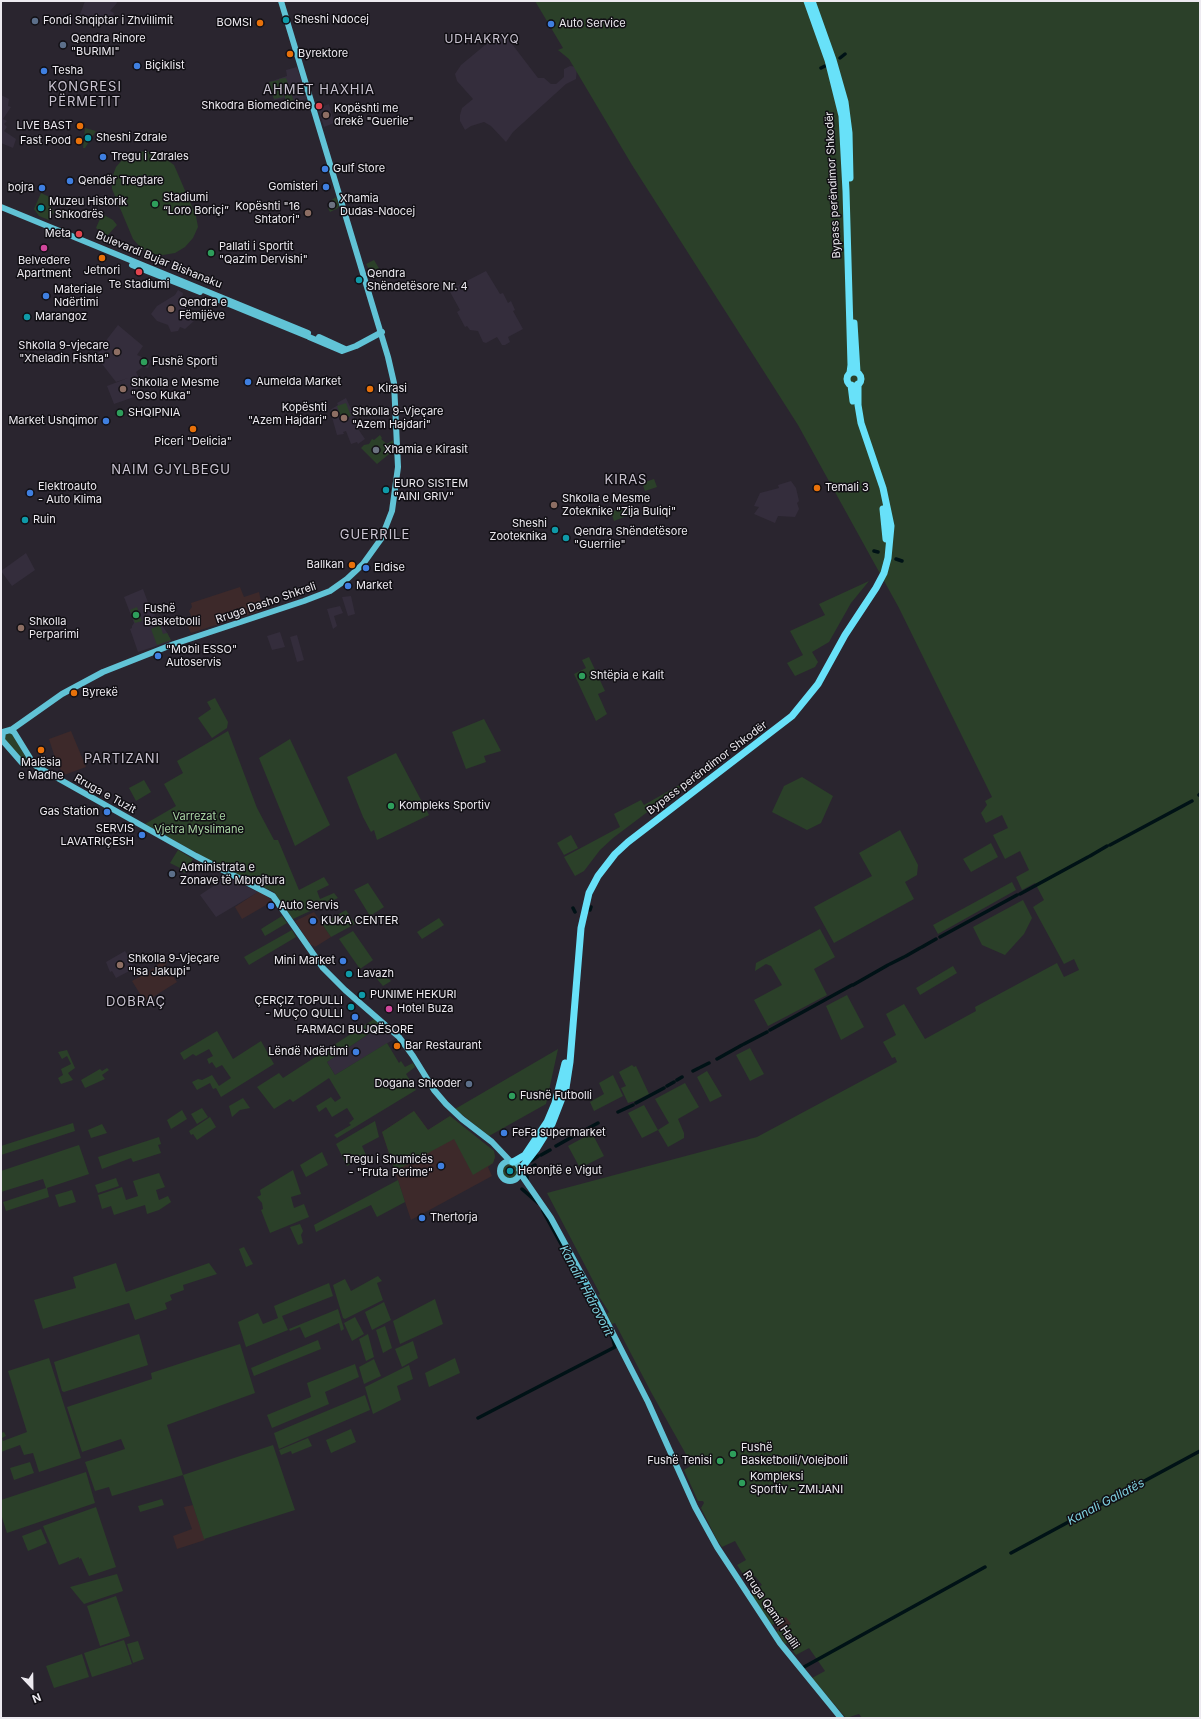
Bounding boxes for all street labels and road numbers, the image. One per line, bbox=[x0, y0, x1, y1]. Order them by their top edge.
street label: Bypass perëndimor Shkodër bbox=[823, 111, 843, 259]
street label: Bulevardi Bujar Bishanaku bbox=[94, 229, 224, 291]
street label: Rruga Dasho Shkreli bbox=[214, 580, 318, 626]
street label: Bypass perëndimor Shkodër bbox=[644, 718, 770, 818]
street label: Rruga e Tuzit bbox=[72, 772, 138, 816]
street label: Rruga Qamil Halili bbox=[740, 1568, 802, 1652]

